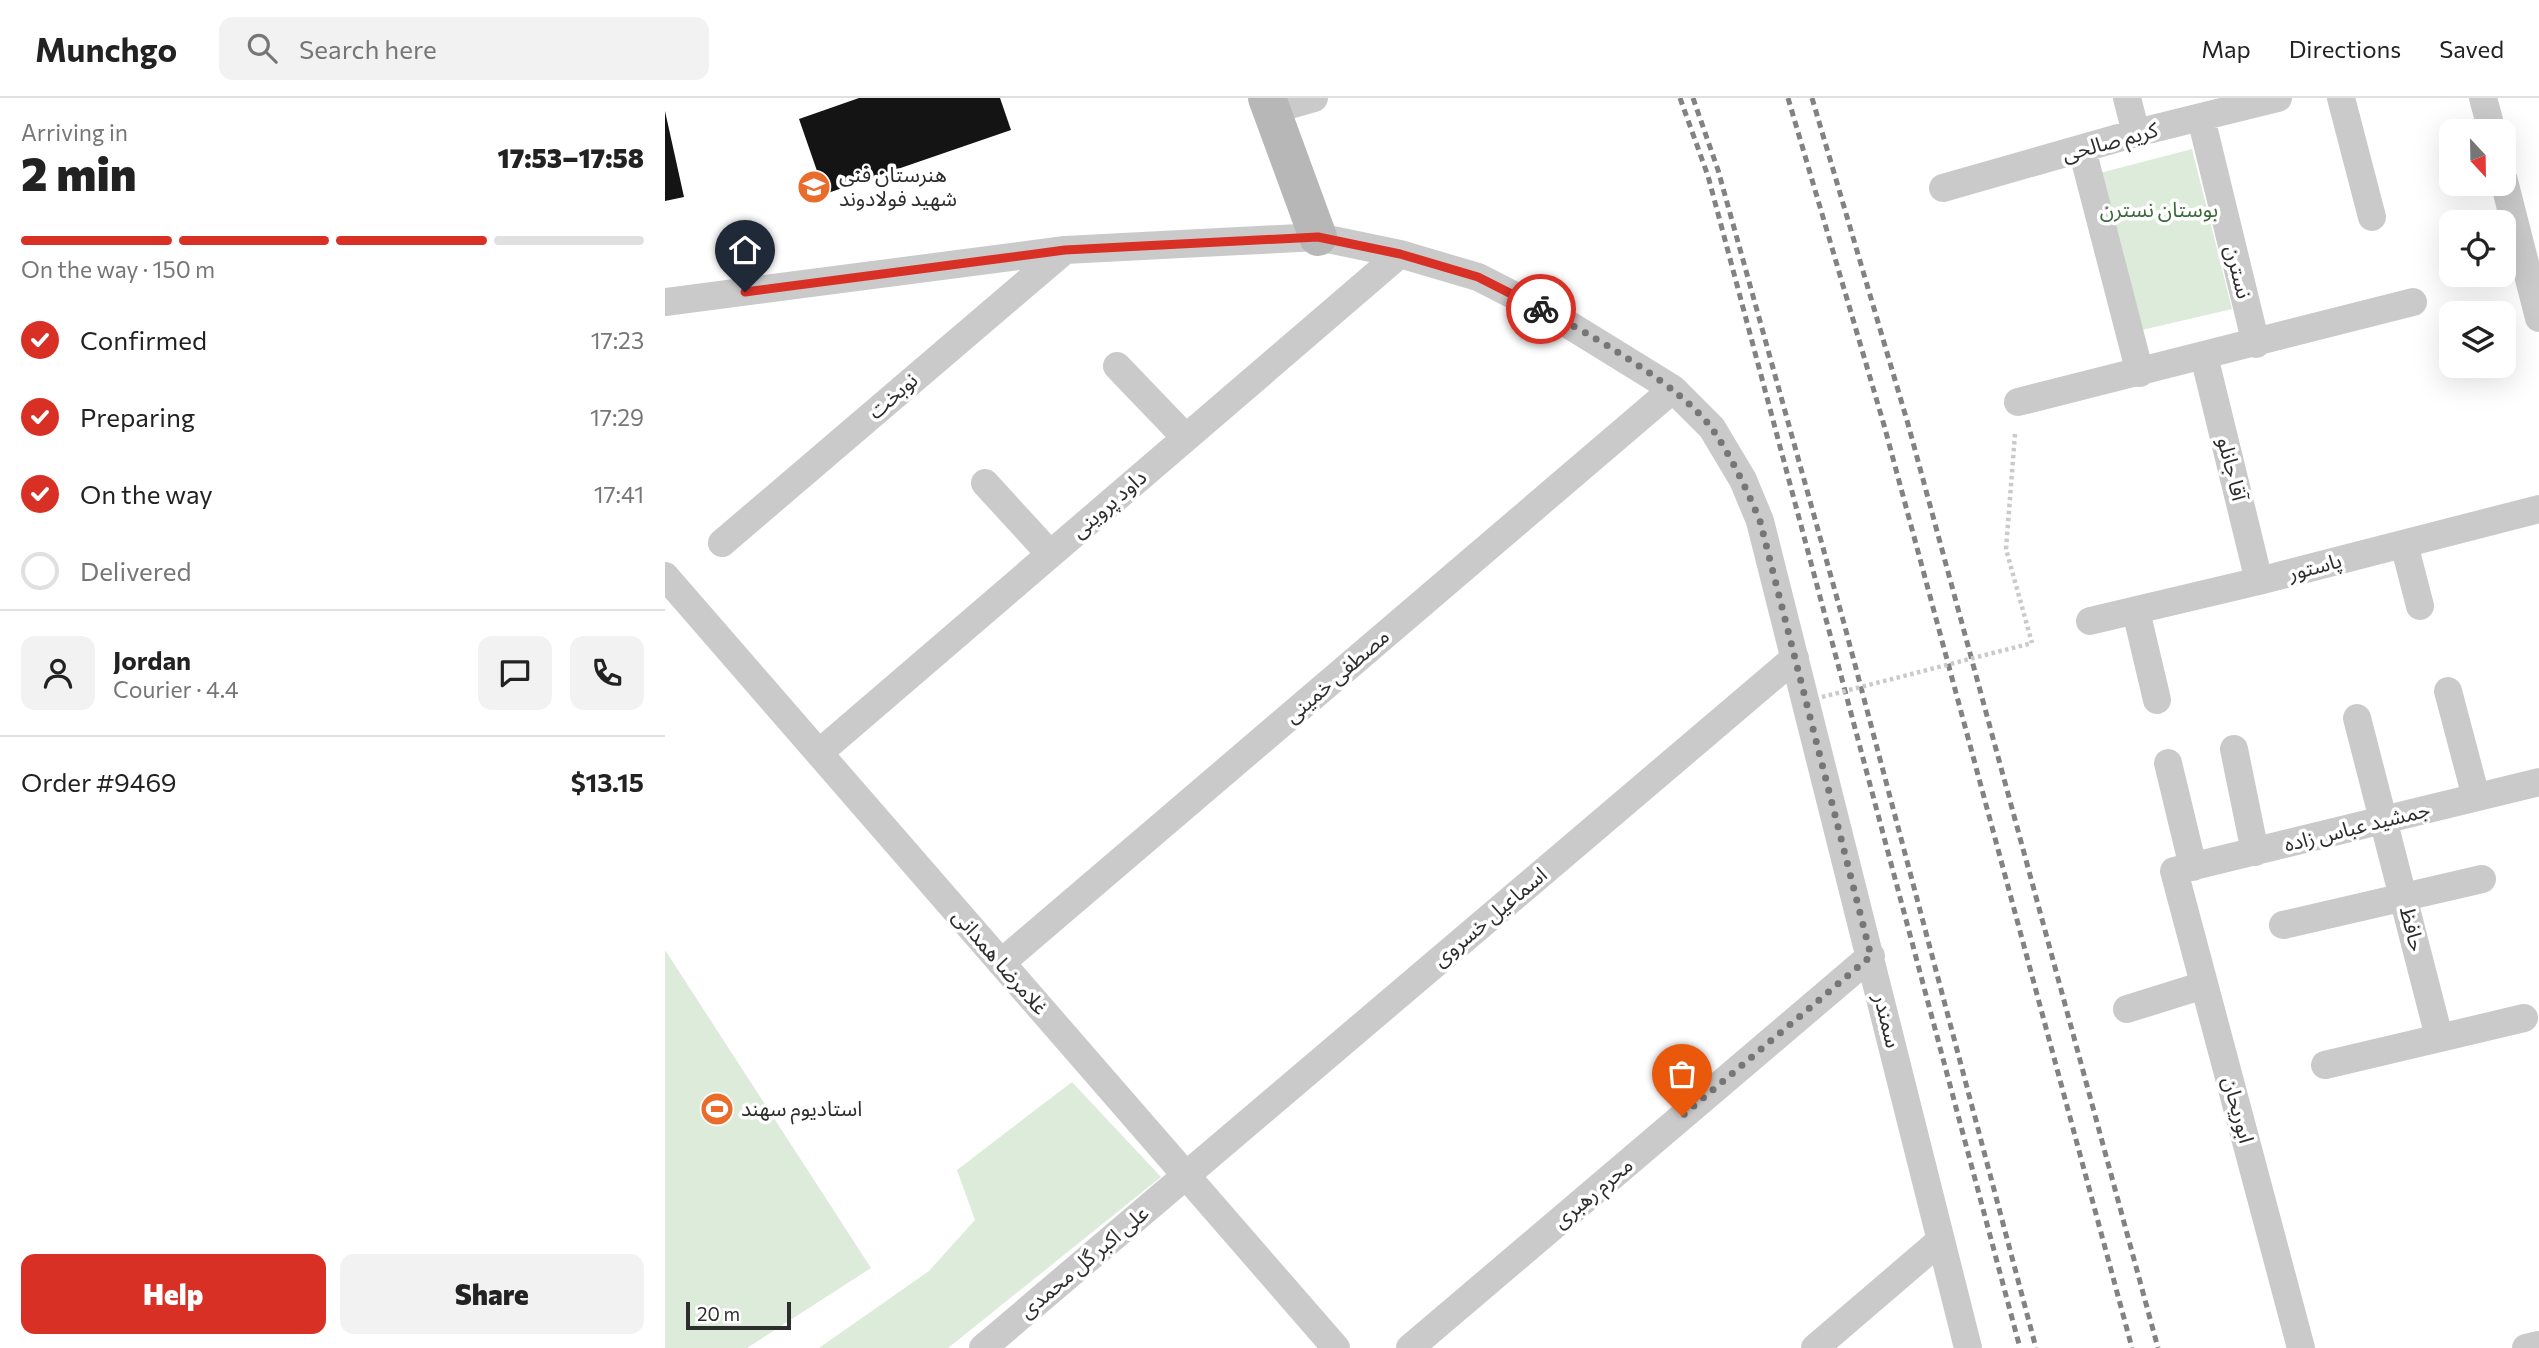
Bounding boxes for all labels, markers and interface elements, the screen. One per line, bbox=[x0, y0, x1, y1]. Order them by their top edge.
search box bbox=[219, 17, 709, 80]
text: Munchgo bbox=[35, 28, 177, 69]
icon: search bbox=[243, 29, 281, 67]
text: Search here bbox=[299, 33, 437, 64]
text: Map bbox=[2201, 34, 2251, 63]
text: Directions bbox=[2289, 34, 2401, 63]
text: Saved bbox=[2439, 34, 2504, 63]
street label: کریم صالحی bbox=[2059, 116, 2161, 169]
text: Arriving in bbox=[21, 118, 128, 146]
north arrow bbox=[2439, 119, 2517, 196]
map controls bbox=[2439, 119, 2516, 378]
text: 17:53–17:58 bbox=[498, 142, 644, 173]
text: 2 min bbox=[21, 144, 137, 200]
place label: هنرستان فنی شهید فولادوند bbox=[839, 161, 957, 211]
school or university icon: هنرستان فنی شهید فولادوند bbox=[795, 168, 833, 206]
park label: بوستان نسترن bbox=[2100, 196, 2218, 222]
button: locate bbox=[2439, 210, 2516, 287]
pin bbox=[715, 220, 775, 292]
icon: home bbox=[726, 231, 764, 269]
street label: نسترن bbox=[2220, 242, 2258, 301]
text: On the way · 150 m bbox=[21, 255, 215, 283]
courier bbox=[1506, 274, 1576, 344]
icon: bike bbox=[1522, 290, 1560, 328]
button: layers bbox=[2439, 301, 2516, 378]
icon: check bbox=[21, 321, 59, 359]
text: Confirmed bbox=[80, 324, 207, 355]
text: 17:23 bbox=[591, 326, 644, 354]
street label: نوبخت bbox=[862, 367, 923, 424]
icon: check bbox=[21, 398, 59, 436]
text: Preparing bbox=[80, 401, 195, 432]
text: 17:29 bbox=[590, 403, 644, 431]
street label: آقا جانلو bbox=[2213, 434, 2254, 504]
street label: داود پروینی bbox=[1065, 463, 1152, 544]
icon: check bbox=[21, 475, 59, 513]
text: On the way bbox=[80, 478, 213, 509]
text: 17:41 bbox=[594, 480, 644, 508]
street label: پاستور bbox=[2284, 546, 2345, 587]
text: Delivered bbox=[80, 555, 191, 586]
street label: مصطفی خمینی bbox=[1278, 623, 1394, 728]
button: person bbox=[21, 636, 95, 710]
button: chat bbox=[478, 636, 552, 710]
button: phone bbox=[570, 636, 644, 710]
text: Jordan bbox=[113, 644, 191, 675]
text: Courier · 4.4 bbox=[113, 675, 239, 703]
text: Order #9469 bbox=[21, 766, 177, 797]
text: $13.15 bbox=[571, 766, 644, 797]
street label: جمشید عباس زاده bbox=[2281, 795, 2432, 857]
street label: اسماعیل خسروی bbox=[1427, 861, 1552, 972]
street label: غلامرضا همدانی bbox=[948, 903, 1054, 1020]
street label: حافظ bbox=[2396, 904, 2431, 954]
street label: سمندر bbox=[1868, 990, 1907, 1050]
pin bbox=[1652, 1044, 1712, 1116]
icon: bag bbox=[1663, 1055, 1701, 1093]
street label: ابوریحان bbox=[2218, 1074, 2260, 1146]
sports icon: استادیوم سهند bbox=[698, 1090, 736, 1128]
place label: استادیوم سهند bbox=[741, 1095, 862, 1125]
street label: محرم رهبری bbox=[1547, 1151, 1640, 1236]
street label: علی اکبر گل محمدی bbox=[1013, 1199, 1153, 1323]
button: Help bbox=[21, 1254, 326, 1334]
button: Share bbox=[340, 1254, 644, 1334]
scale bar bbox=[686, 1299, 791, 1331]
text: 20 m bbox=[697, 1302, 740, 1325]

